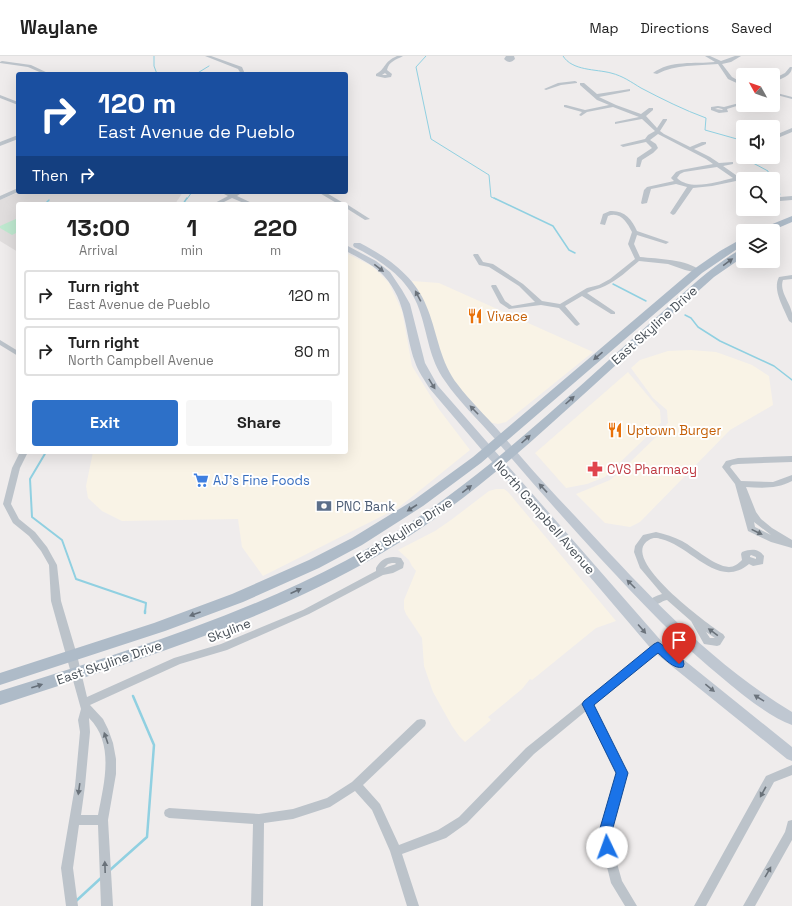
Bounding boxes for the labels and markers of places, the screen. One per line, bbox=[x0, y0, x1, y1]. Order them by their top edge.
restaurant icon: Vivace bbox=[466, 307, 484, 325]
place label: Vivace bbox=[487, 308, 528, 325]
restaurant icon: Uptown Burger bbox=[606, 421, 624, 439]
place label: Uptown Burger bbox=[627, 422, 721, 439]
pharmacy icon: CVS Pharmacy bbox=[586, 460, 604, 478]
place label: CVS Pharmacy bbox=[607, 461, 697, 478]
supermarket icon: AJ's Fine Foods bbox=[192, 471, 210, 489]
place label: AJ's Fine Foods bbox=[213, 472, 310, 489]
bank icon: PNC Bank bbox=[315, 497, 333, 515]
place label: PNC Bank bbox=[336, 498, 395, 515]
pin bbox=[662, 623, 696, 664]

